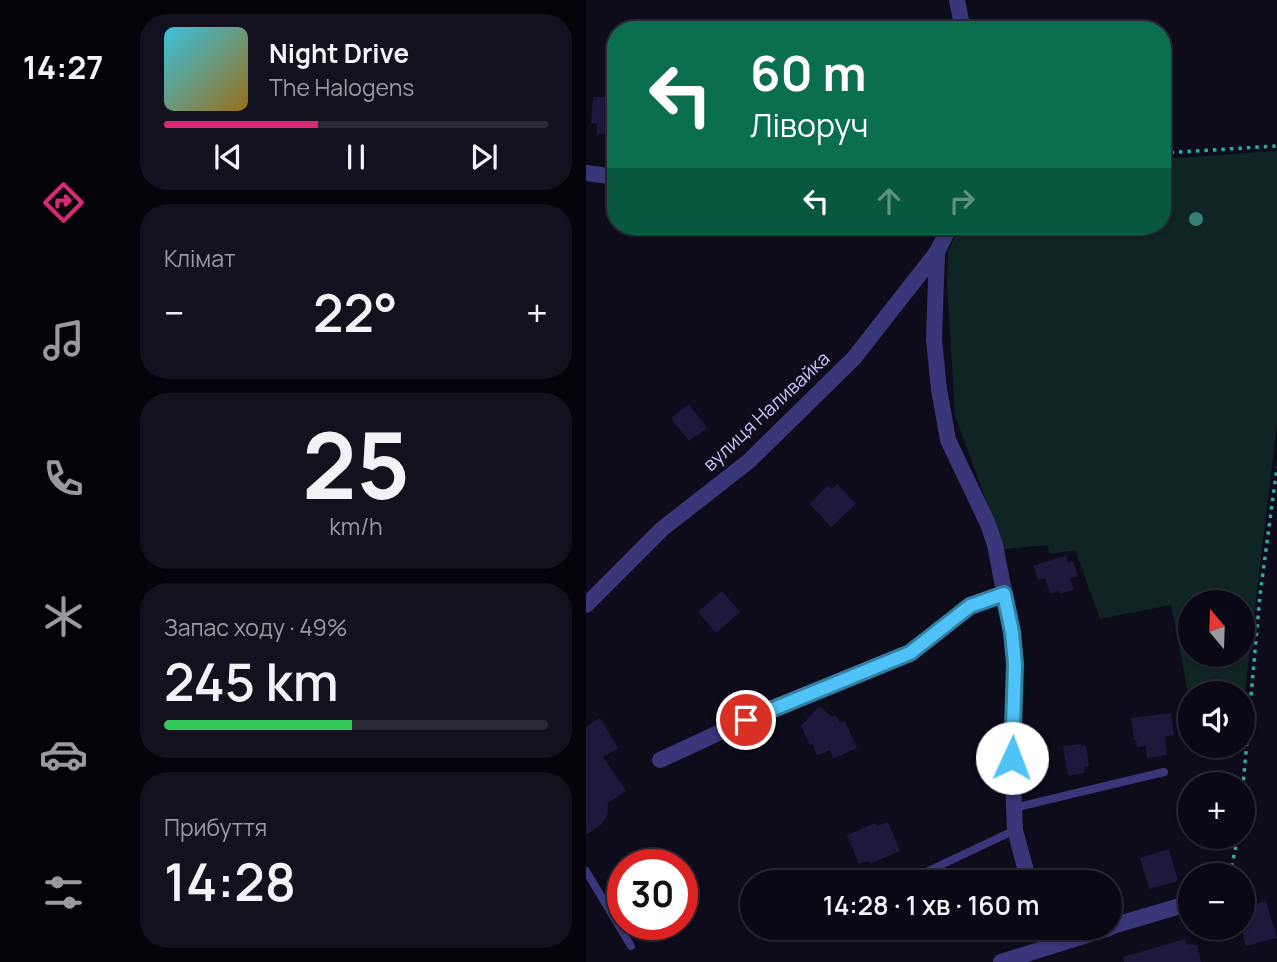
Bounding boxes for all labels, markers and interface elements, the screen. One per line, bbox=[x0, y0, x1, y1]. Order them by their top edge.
text: Night Drive bbox=[269, 35, 409, 71]
text: 60 m bbox=[750, 39, 867, 106]
text: 14:27 bbox=[23, 45, 103, 89]
icon: left bbox=[635, 49, 726, 140]
text: The Halogens bbox=[269, 71, 414, 103]
text: Ліворуч bbox=[750, 103, 869, 147]
icon: previous bbox=[209, 138, 247, 176]
icon: pause bbox=[337, 138, 375, 176]
icon: next bbox=[465, 138, 503, 176]
icon: directions bbox=[39, 178, 88, 227]
icon: left bbox=[797, 182, 835, 220]
icon: ahead bbox=[870, 182, 908, 220]
icon: right bbox=[943, 182, 981, 220]
text: Клімат bbox=[164, 242, 236, 274]
text: 22° bbox=[313, 277, 398, 348]
text: − bbox=[164, 286, 185, 338]
text: + bbox=[526, 286, 548, 338]
icon: music bbox=[39, 316, 88, 365]
street label: вулиця Наливайка bbox=[697, 345, 835, 477]
text: 25 bbox=[302, 402, 410, 526]
icon: phone bbox=[39, 454, 88, 503]
text: km/h bbox=[329, 510, 383, 542]
north arrow bbox=[1178, 590, 1254, 667]
map controls bbox=[1178, 590, 1255, 940]
icon: climate bbox=[39, 592, 88, 641]
text: Запас ходу · 49% bbox=[164, 611, 348, 643]
text: 245 km bbox=[164, 646, 339, 717]
button: sound bbox=[1178, 681, 1255, 758]
pin bbox=[716, 690, 776, 750]
icon: arrive bbox=[727, 701, 765, 739]
position arrow bbox=[975, 721, 1049, 795]
icon: car bbox=[39, 730, 88, 779]
button: + bbox=[1178, 772, 1255, 849]
text: Прибуття bbox=[164, 811, 267, 843]
text: 14:28 bbox=[164, 846, 296, 917]
speed limit sign: 30 bbox=[607, 849, 698, 940]
button: − bbox=[1178, 863, 1255, 940]
icon: filters bbox=[39, 868, 88, 917]
text: 14:28 · 1 хв · 160 m bbox=[823, 887, 1039, 923]

